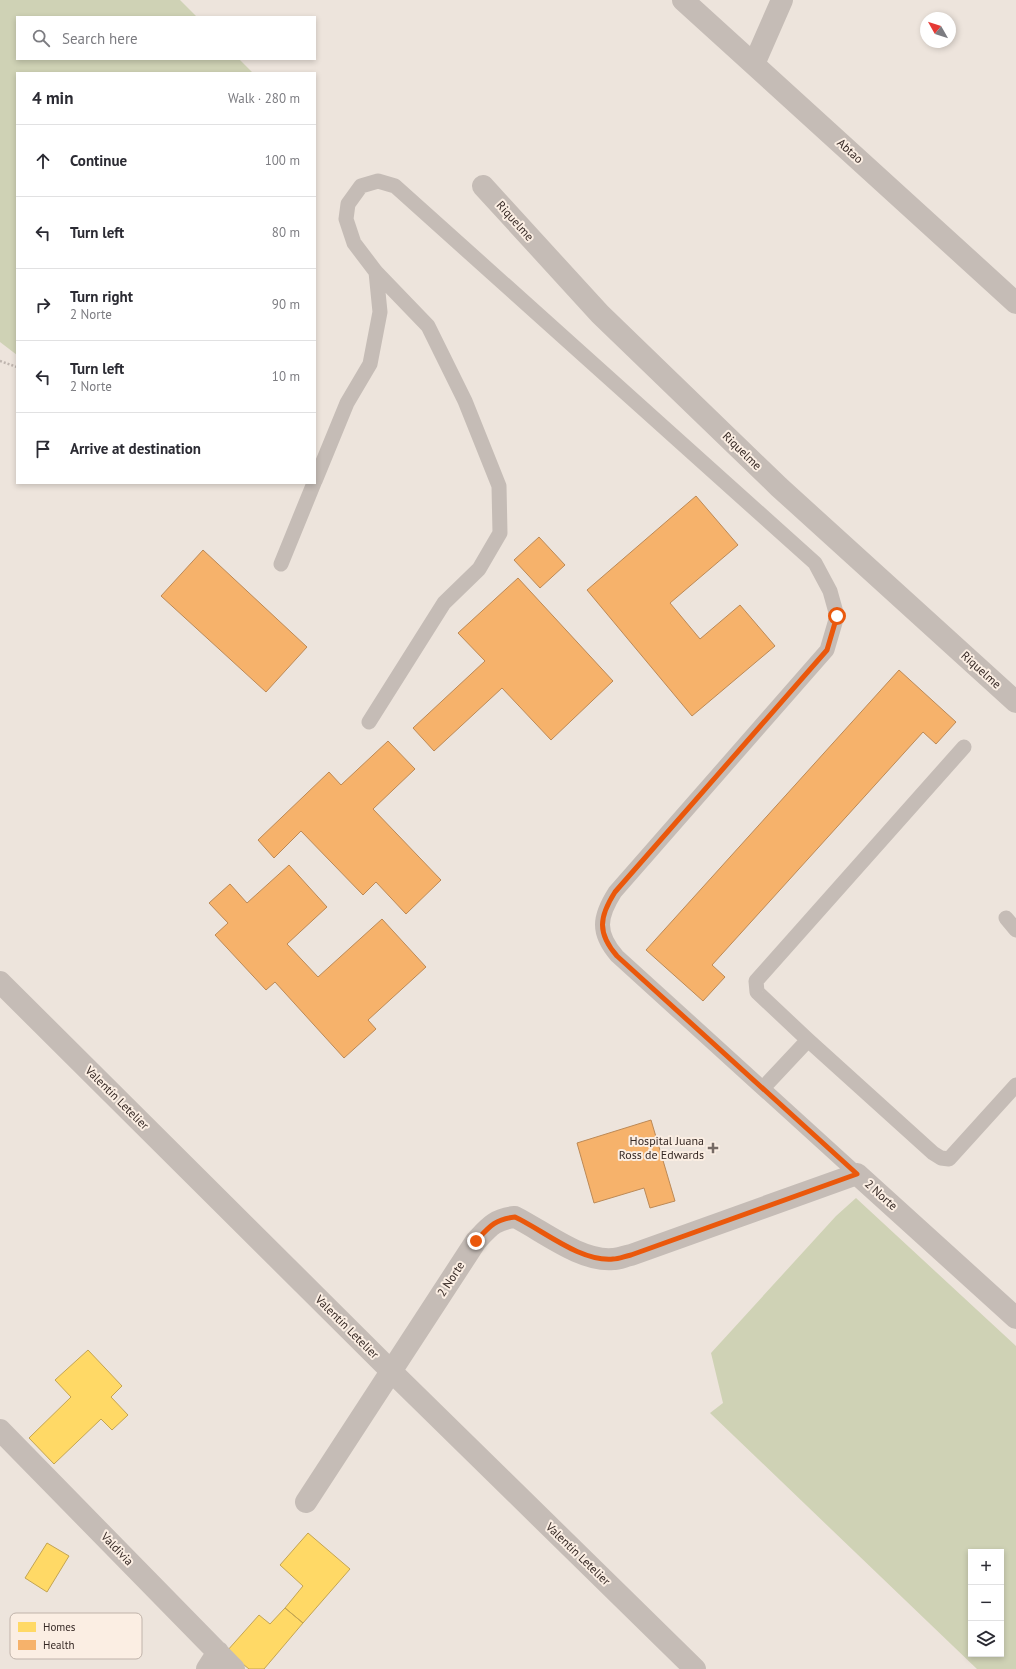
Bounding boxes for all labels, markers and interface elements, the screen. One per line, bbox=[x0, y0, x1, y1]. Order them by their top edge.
north arrow bbox=[920, 12, 956, 48]
search box bbox=[16, 16, 316, 60]
icon: search bbox=[30, 27, 52, 49]
text: Search here bbox=[62, 29, 138, 48]
text: 4 min bbox=[32, 87, 73, 109]
text: Walk · 280 m bbox=[228, 90, 300, 107]
street label: Abtao bbox=[834, 135, 866, 166]
icon: ahead bbox=[32, 150, 54, 172]
text: Continue bbox=[70, 151, 127, 170]
text: 100 m bbox=[265, 152, 300, 169]
street label: Riquelme bbox=[493, 198, 537, 244]
icon: left bbox=[32, 222, 54, 244]
text: Turn left bbox=[70, 223, 124, 242]
text: 80 m bbox=[272, 224, 300, 241]
text: Turn right bbox=[70, 287, 133, 306]
icon: right bbox=[32, 294, 54, 316]
text: 90 m bbox=[272, 296, 300, 313]
text: 2 Norte bbox=[70, 306, 112, 323]
text: Turn left bbox=[70, 359, 124, 378]
icon: left bbox=[32, 366, 54, 388]
text: 10 m bbox=[272, 368, 300, 385]
text: 2 Norte bbox=[70, 378, 112, 395]
street label: Riquelme bbox=[720, 428, 765, 473]
icon: arrive bbox=[32, 438, 54, 460]
text: Arrive at destination bbox=[70, 439, 201, 458]
route start bbox=[828, 607, 846, 625]
street label: Riquelme bbox=[958, 648, 1004, 692]
street label: Valentín Letelier bbox=[82, 1062, 152, 1133]
place label: Hospital Juana Ross de Edwards bbox=[619, 1133, 704, 1162]
marker: Hospital Juana Ross de Edwards bbox=[707, 1142, 719, 1154]
street label: 2 Norte bbox=[862, 1176, 901, 1213]
route end bbox=[467, 1232, 485, 1250]
street label: 2 Norte bbox=[434, 1258, 467, 1299]
street label: Valentín Letelier bbox=[312, 1291, 382, 1362]
street label: Valentín Letelier bbox=[542, 1518, 614, 1588]
street label: Valdivia bbox=[97, 1528, 137, 1568]
map controls bbox=[968, 1549, 1004, 1657]
button: + bbox=[968, 1549, 1004, 1585]
button: − bbox=[968, 1585, 1004, 1621]
legend bbox=[10, 1613, 142, 1659]
text: Homes bbox=[43, 1620, 76, 1634]
button: layers bbox=[968, 1621, 1004, 1657]
text: Health bbox=[43, 1638, 74, 1652]

